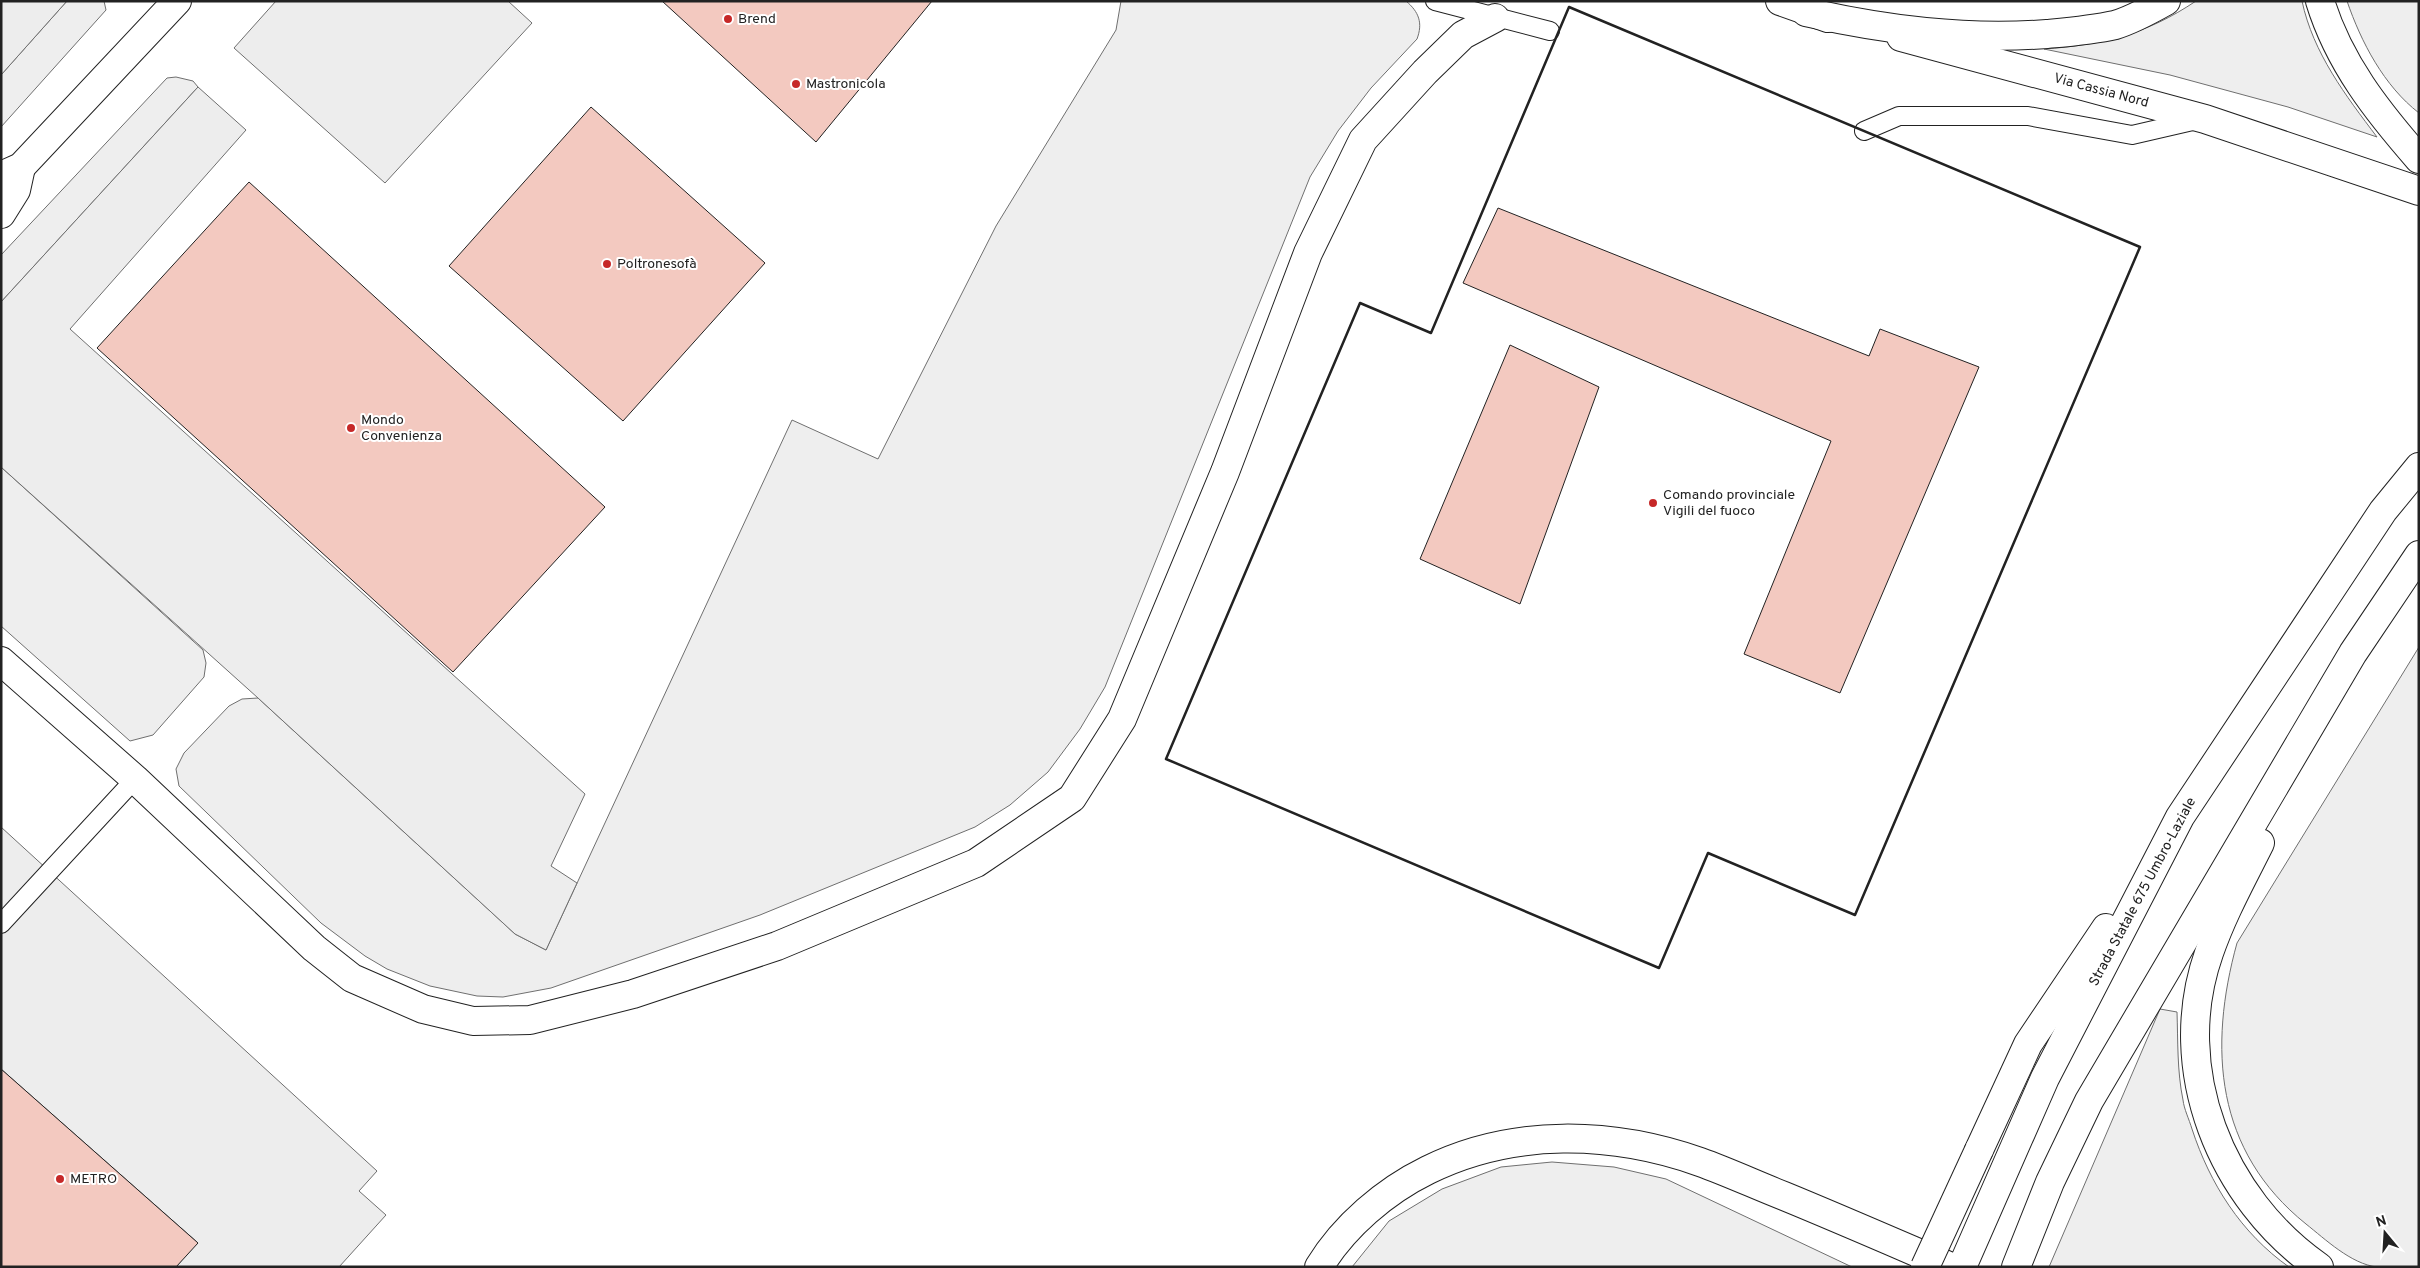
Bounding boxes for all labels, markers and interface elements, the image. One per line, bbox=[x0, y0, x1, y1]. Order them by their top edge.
place label: Brend bbox=[738, 11, 776, 28]
marker: Brend bbox=[722, 13, 734, 25]
street label: Via Cassia Nord bbox=[2052, 70, 2150, 112]
place label: Mastronicola bbox=[806, 76, 886, 93]
marker: Mastronicola bbox=[790, 78, 802, 90]
place label: Poltronesofà bbox=[617, 256, 697, 273]
marker: Poltronesofà bbox=[601, 258, 613, 270]
place label: Mondo Convenienza bbox=[361, 412, 442, 445]
marker: Mondo Convenienza bbox=[345, 422, 357, 434]
place label: Comando provinciale Vigili del fuoco bbox=[1663, 487, 1795, 520]
marker: Comando provinciale Vigili del fuoco bbox=[1647, 497, 1659, 509]
street label: Strada Statale 675 Umbro-Laziale bbox=[2086, 795, 2200, 989]
place label: METRO bbox=[70, 1171, 117, 1188]
marker: METRO bbox=[54, 1173, 66, 1185]
north arrow bbox=[2360, 1208, 2410, 1258]
text: N bbox=[2374, 1212, 2389, 1232]

